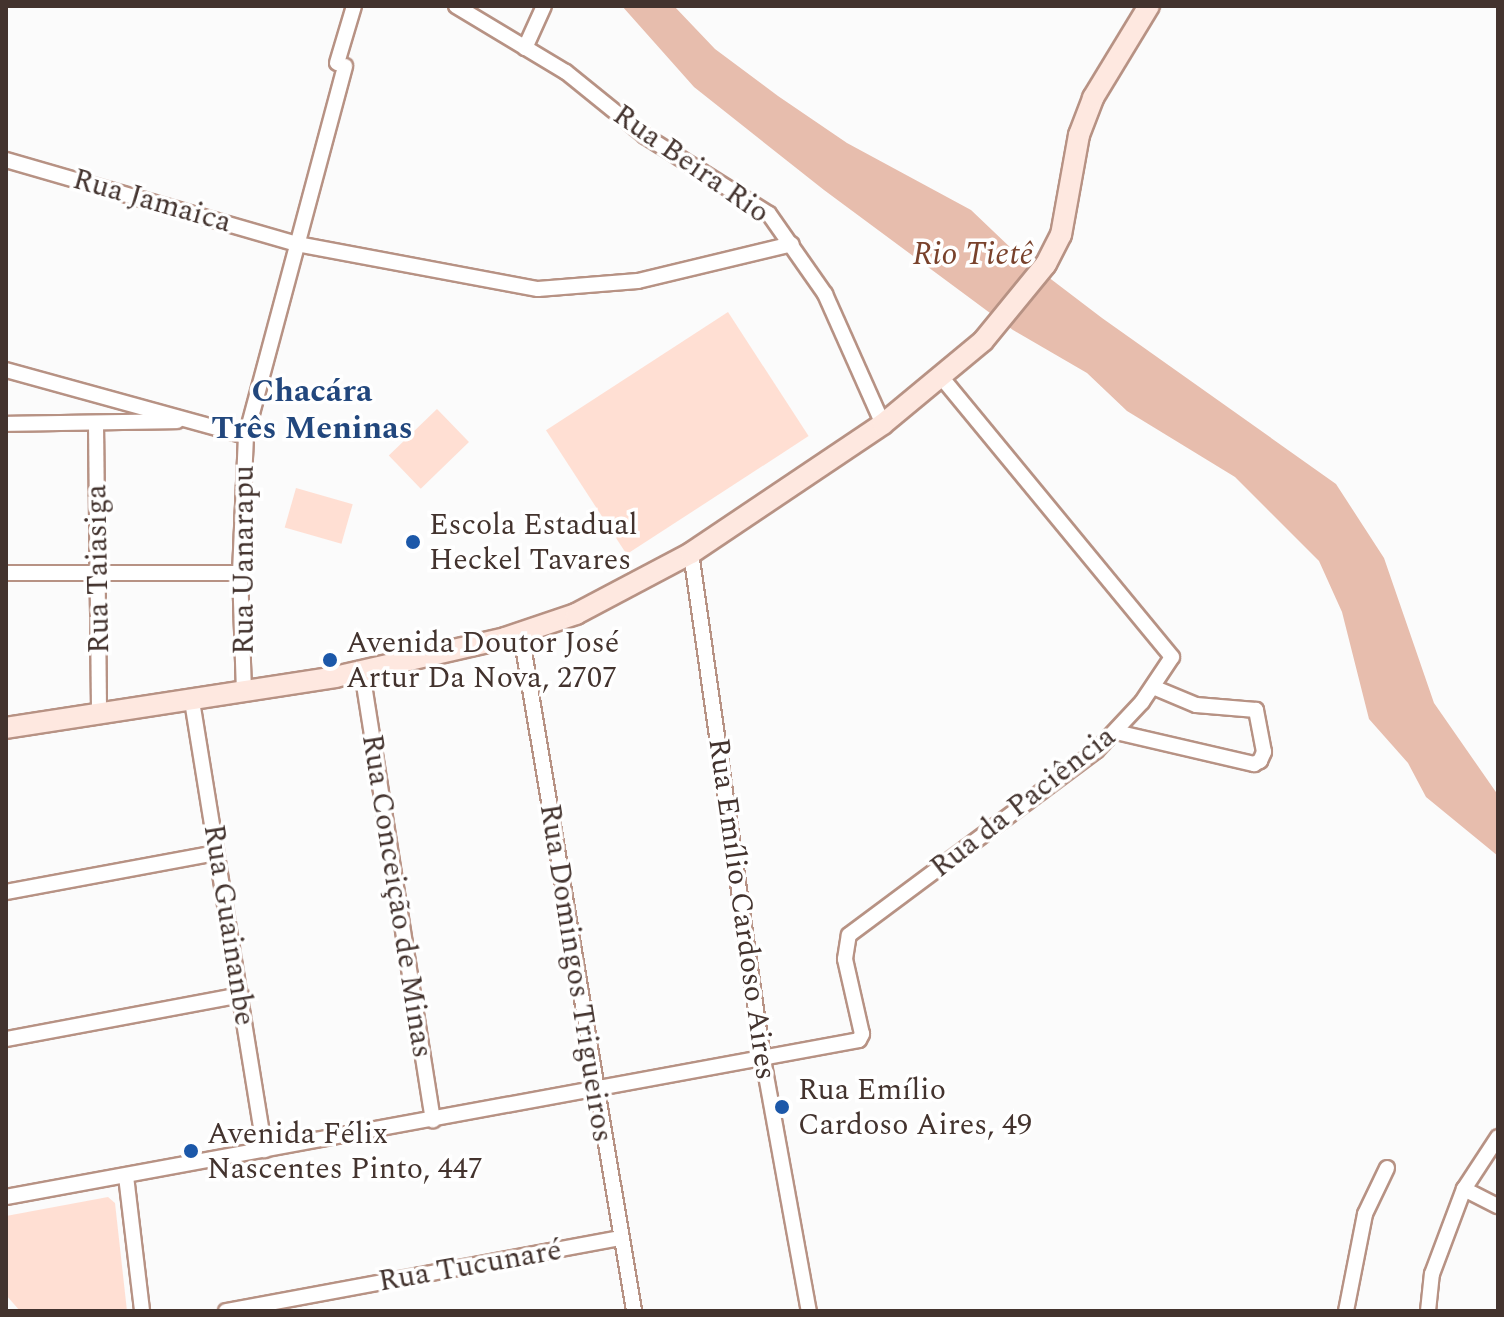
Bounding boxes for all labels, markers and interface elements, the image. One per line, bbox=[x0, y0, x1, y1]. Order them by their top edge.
street label: Rua Beira Rio bbox=[606, 97, 776, 231]
street label: Rua Jamaica bbox=[69, 161, 235, 241]
water label: Rio Tietê bbox=[912, 236, 1034, 274]
district label: Chacára Três Meninas bbox=[211, 374, 413, 449]
street label: Rua Uanarapu bbox=[226, 465, 262, 655]
street label: Rua Taiasiga bbox=[79, 484, 117, 654]
place label: Escola Estadual Heckel Tavares bbox=[429, 507, 638, 578]
marker: Escola Estadual Heckel Tavares bbox=[404, 533, 422, 551]
place label: Avenida Doutor José Artur Da Nova, 2707 bbox=[346, 625, 619, 696]
marker: Avenida Doutor José Artur Da Nova, 2707 bbox=[321, 651, 339, 669]
street label: Rua da Paciência bbox=[923, 719, 1123, 885]
street label: Rua Conceição de Minas bbox=[354, 732, 440, 1060]
street label: Rua Emílio Cardoso Aires bbox=[700, 736, 784, 1082]
street label: Rua Domingos Trigueiros bbox=[531, 801, 621, 1145]
street label: Rua Guainanbe bbox=[195, 822, 263, 1028]
place label: Rua Emílio Cardoso Aires, 49 bbox=[798, 1072, 1032, 1142]
marker: Rua Emílio Cardoso Aires, 49 bbox=[773, 1098, 791, 1116]
place label: Avenida Félix Nascentes Pinto, 447 bbox=[207, 1116, 483, 1186]
marker: Avenida Félix Nascentes Pinto, 447 bbox=[182, 1142, 200, 1160]
street label: Rua Tucunaré bbox=[376, 1232, 564, 1300]

